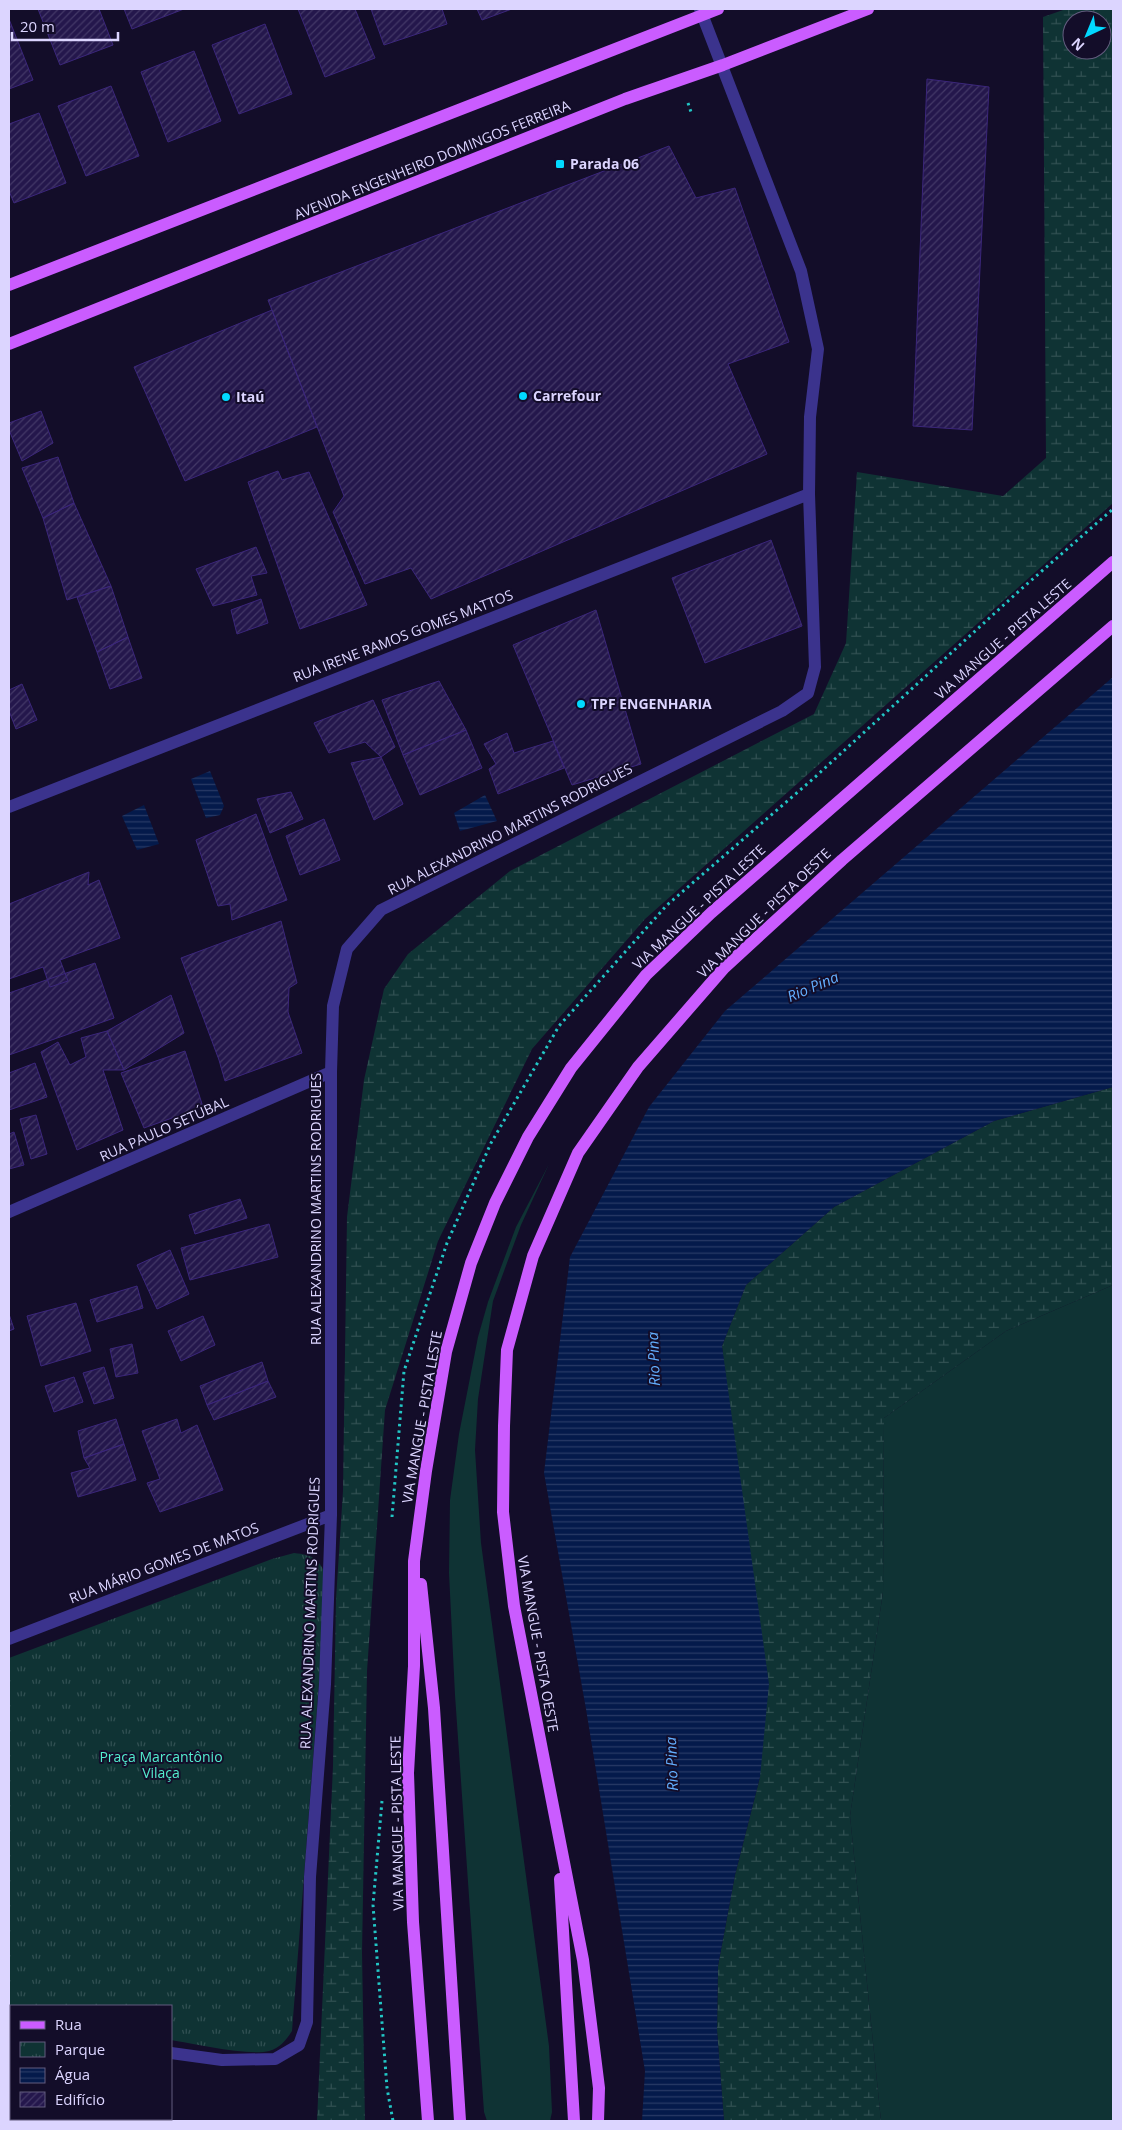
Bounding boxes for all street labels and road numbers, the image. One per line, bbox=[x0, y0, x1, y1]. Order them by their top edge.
street label: AVENIDA ENGENHEIRO DOMINGOS FERREIRA bbox=[291, 95, 573, 224]
street label: VIA MANGUE - PISTA LESTE bbox=[930, 574, 1075, 703]
street label: RUA IRENE RAMOS GOMES MATTOS bbox=[290, 585, 516, 686]
street label: RUA ALEXANDRINO MARTINS RODRIGUES bbox=[384, 758, 635, 899]
street label: VIA MANGUE - PISTA LESTE bbox=[628, 840, 769, 973]
street label: VIA MANGUE - PISTA OESTE bbox=[693, 844, 835, 982]
street label: RUA ALEXANDRINO MARTINS RODRIGUES bbox=[306, 1073, 325, 1345]
street label: RUA PAULO SETÚBAL bbox=[96, 1092, 231, 1166]
street label: VIA MANGUE - PISTA LESTE bbox=[397, 1329, 446, 1505]
street label: RUA ALEXANDRINO MARTINS RODRIGUES bbox=[295, 1477, 324, 1749]
street label: RUA MÁRIO GOMES DE MATOS bbox=[66, 1517, 261, 1608]
street label: VIA MANGUE - PISTA OESTE bbox=[514, 1554, 563, 1734]
street label: VIA MANGUE - PISTA LESTE bbox=[385, 1735, 408, 1911]

